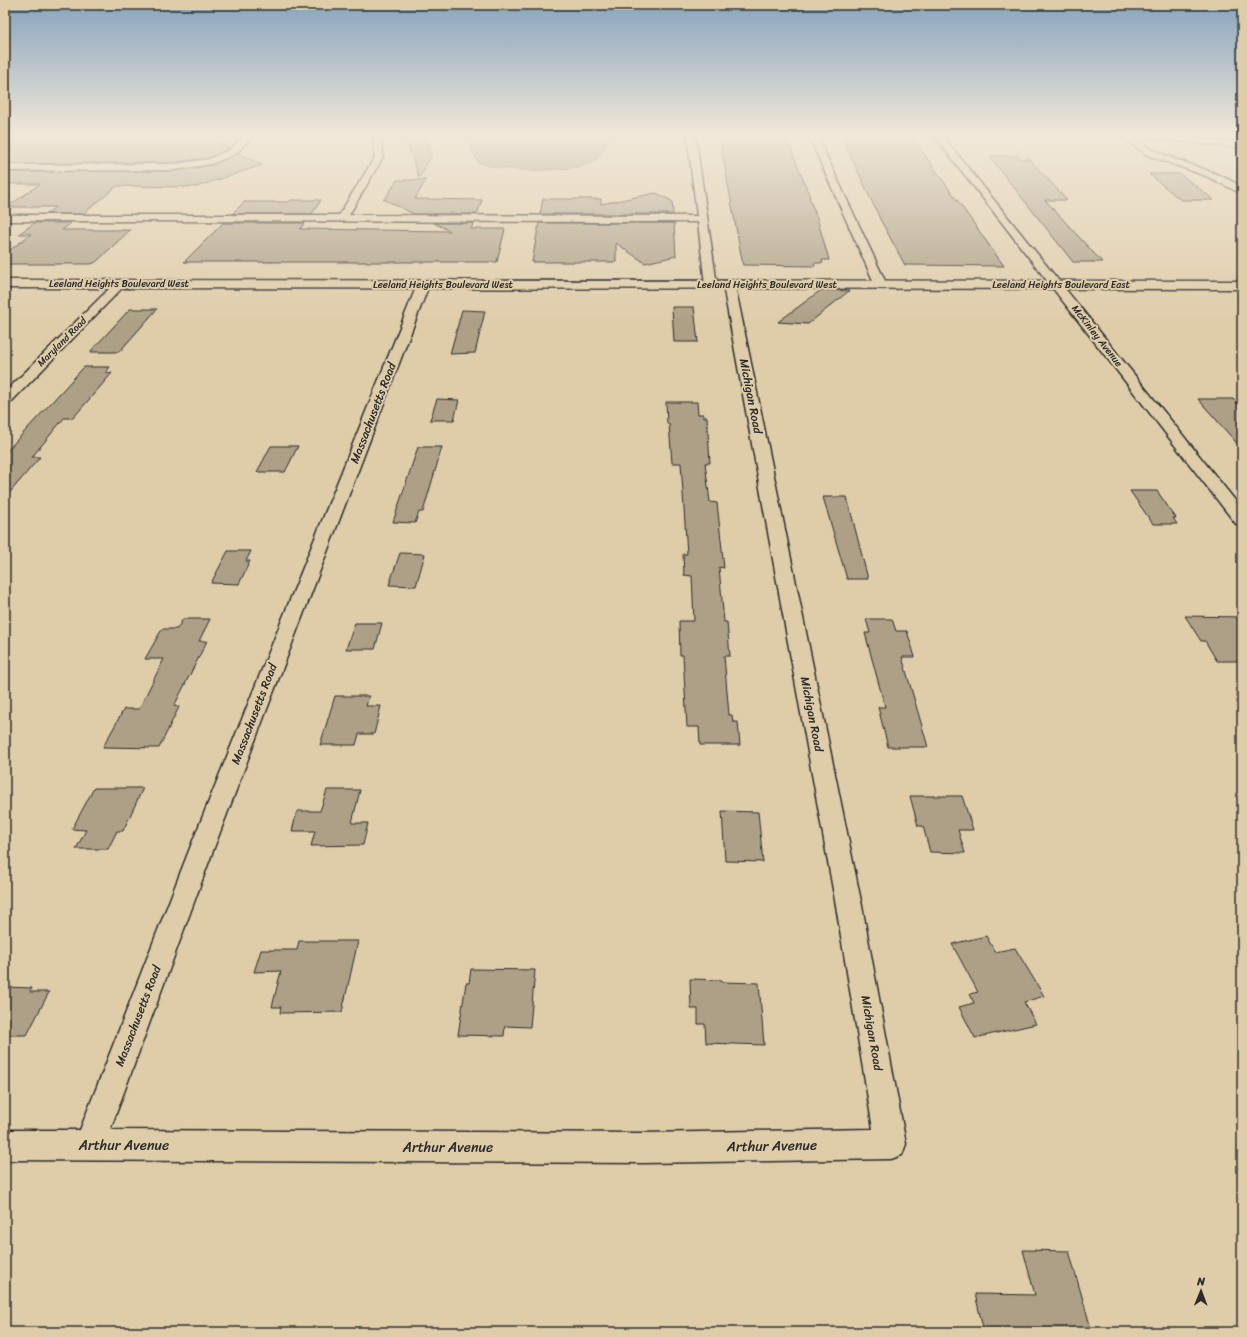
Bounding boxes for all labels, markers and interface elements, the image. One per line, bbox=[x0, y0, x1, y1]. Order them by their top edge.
street label: Leeland Heights Boulevard West bbox=[49, 275, 190, 293]
street label: Leeland Heights Boulevard West bbox=[373, 276, 514, 294]
street label: Leeland Heights Boulevard West bbox=[697, 276, 838, 294]
street label: Leeland Heights Boulevard East bbox=[992, 276, 1130, 294]
street label: McKinley Avenue bbox=[1067, 301, 1127, 371]
street label: Maryland Road bbox=[33, 312, 92, 371]
street label: Michigan Road bbox=[733, 357, 769, 436]
street label: Massachusetts Road bbox=[344, 358, 403, 467]
street label: Massachusetts Road bbox=[225, 659, 284, 768]
street label: Michigan Road bbox=[794, 675, 830, 754]
street label: Massachusetts Road bbox=[109, 961, 168, 1070]
street label: Michigan Road bbox=[855, 994, 890, 1073]
street label: Arthur Avenue bbox=[78, 1133, 169, 1158]
street label: Arthur Avenue bbox=[726, 1133, 817, 1159]
street label: Arthur Avenue bbox=[402, 1135, 493, 1160]
north arrow bbox=[1181, 1271, 1221, 1311]
text: N bbox=[1196, 1272, 1206, 1291]

